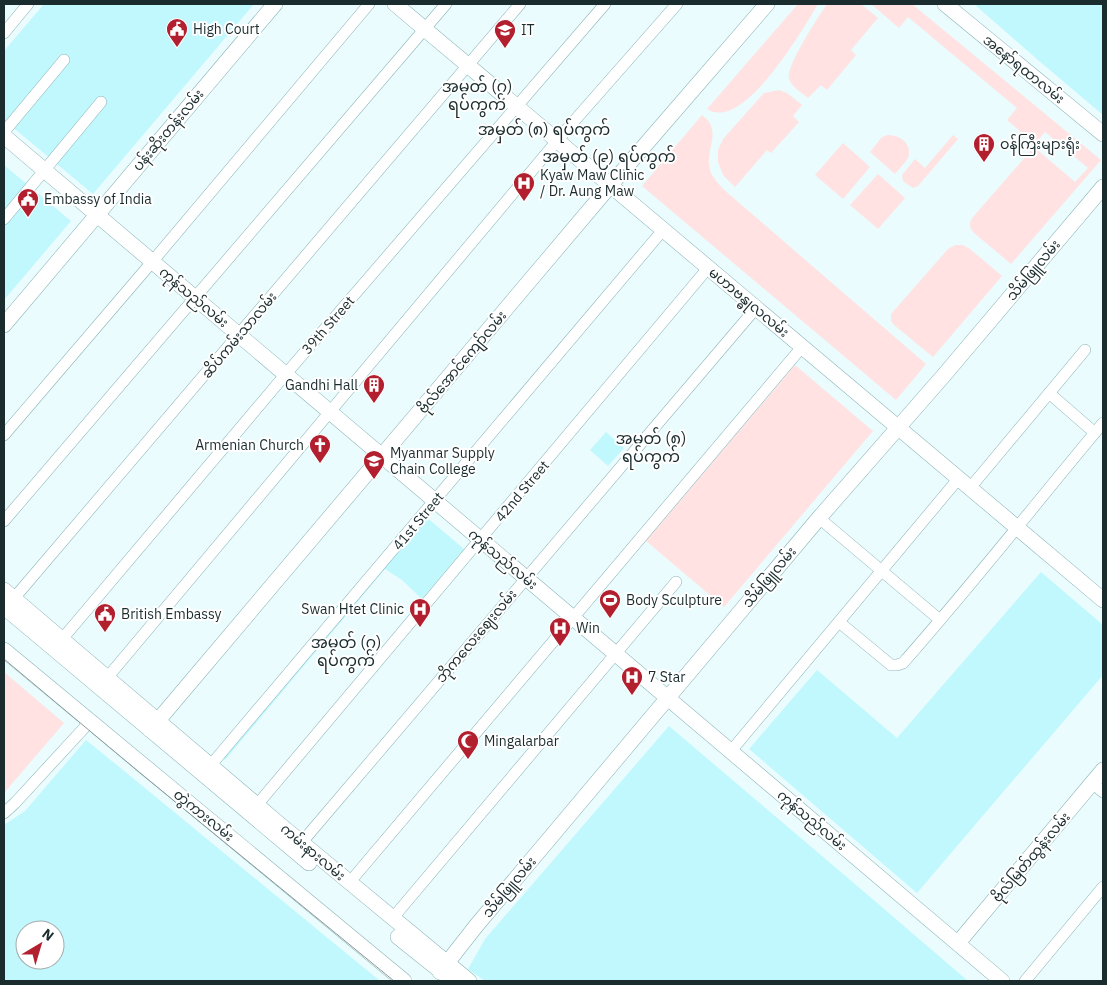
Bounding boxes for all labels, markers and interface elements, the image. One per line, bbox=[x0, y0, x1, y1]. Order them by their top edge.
public building icon: High Court bbox=[165, 17, 189, 48]
school or university icon: IT bbox=[493, 18, 517, 49]
place label: High Court bbox=[193, 20, 260, 38]
place label: IT bbox=[521, 21, 535, 39]
street label: အနော်ရထာလမ်း bbox=[978, 30, 1069, 110]
district label: အမှတ် (၇) ရပ်ကွက် bbox=[442, 75, 512, 118]
street label: ပန်းဆိုးတန်းလမ်း bbox=[128, 85, 210, 177]
district label: အမှတ် (၈) ရပ်ကွက် bbox=[478, 118, 610, 144]
building icon: ဝန်ကြီးများရုံး bbox=[972, 132, 996, 163]
place label: ဝန်ကြီးများရုံး bbox=[1000, 134, 1080, 156]
district label: အမှတ် (၉) ရပ်ကွက် bbox=[542, 145, 676, 171]
place label: Kyaw Maw Clinic / Dr. Aung Maw bbox=[540, 166, 644, 200]
hospital icon: Kyaw Maw Clinic / Dr. Aung Maw bbox=[512, 171, 536, 202]
public building icon: Embassy of India bbox=[16, 187, 40, 218]
place label: Embassy of India bbox=[44, 190, 152, 208]
street label: သိမ်ဖြူလမ်း bbox=[1001, 235, 1066, 306]
street label: ကုန်သည်လမ်း bbox=[154, 262, 233, 334]
street label: မဟာဗန္ဓုလလမ်း bbox=[703, 262, 793, 343]
street label: ဆိပ်ကမ်းသာလမ်း bbox=[197, 287, 280, 382]
street label: 39th Street bbox=[298, 292, 358, 358]
street label: ဗိုလ်အောင်ကျော်လမ်း bbox=[413, 306, 513, 419]
building icon: Gandhi Hall bbox=[362, 373, 386, 404]
place label: Gandhi Hall bbox=[285, 376, 358, 394]
district label: အမှတ် (၈) ရပ်ကွက် bbox=[616, 427, 686, 470]
church icon: Armenian Church bbox=[308, 433, 332, 464]
place label: Armenian Church bbox=[195, 436, 304, 454]
place label: Myanmar Supply Chain College bbox=[390, 444, 495, 478]
school or university icon: Myanmar Supply Chain College bbox=[362, 449, 386, 480]
street label: 42nd Street bbox=[491, 457, 553, 525]
street label: 41st Street bbox=[389, 488, 447, 554]
street label: ကုန်သည်လမ်း bbox=[463, 524, 542, 596]
street label: သိမ်ဖြူလမ်း bbox=[737, 542, 802, 613]
street label: ဘိုကလေးဈေးလမ်း bbox=[431, 585, 523, 688]
sports icon: Body Sculpture bbox=[598, 588, 622, 619]
place label: Body Sculpture bbox=[626, 591, 722, 609]
hospital icon: Swan Htet Clinic bbox=[408, 597, 432, 628]
place label: Swan Htet Clinic bbox=[301, 600, 404, 618]
public building icon: British Embassy bbox=[93, 602, 117, 633]
place label: British Embassy bbox=[121, 605, 222, 623]
hospital icon: Win bbox=[548, 616, 572, 647]
place label: Win bbox=[576, 619, 600, 637]
district label: အမှတ် (၇) ရပ်ကွက် bbox=[311, 631, 381, 674]
hospital icon: 7 Star bbox=[620, 665, 644, 696]
place label: 7 Star bbox=[648, 668, 685, 686]
mosque icon: Mingalarbar bbox=[456, 729, 480, 760]
place label: Mingalarbar bbox=[484, 732, 559, 750]
street label: တွဲကားလမ်း bbox=[169, 784, 239, 846]
street label: ကုန်သည်လမ်း bbox=[772, 785, 851, 857]
street label: ဗိုလ်မြတ်ထွန်းလမ်း bbox=[987, 808, 1076, 908]
street label: ကမ်းနားလမ်း bbox=[275, 819, 350, 887]
street label: သိမ်ဖြူလမ်း bbox=[477, 852, 542, 923]
north arrow bbox=[15, 920, 65, 970]
text: N bbox=[38, 925, 58, 945]

